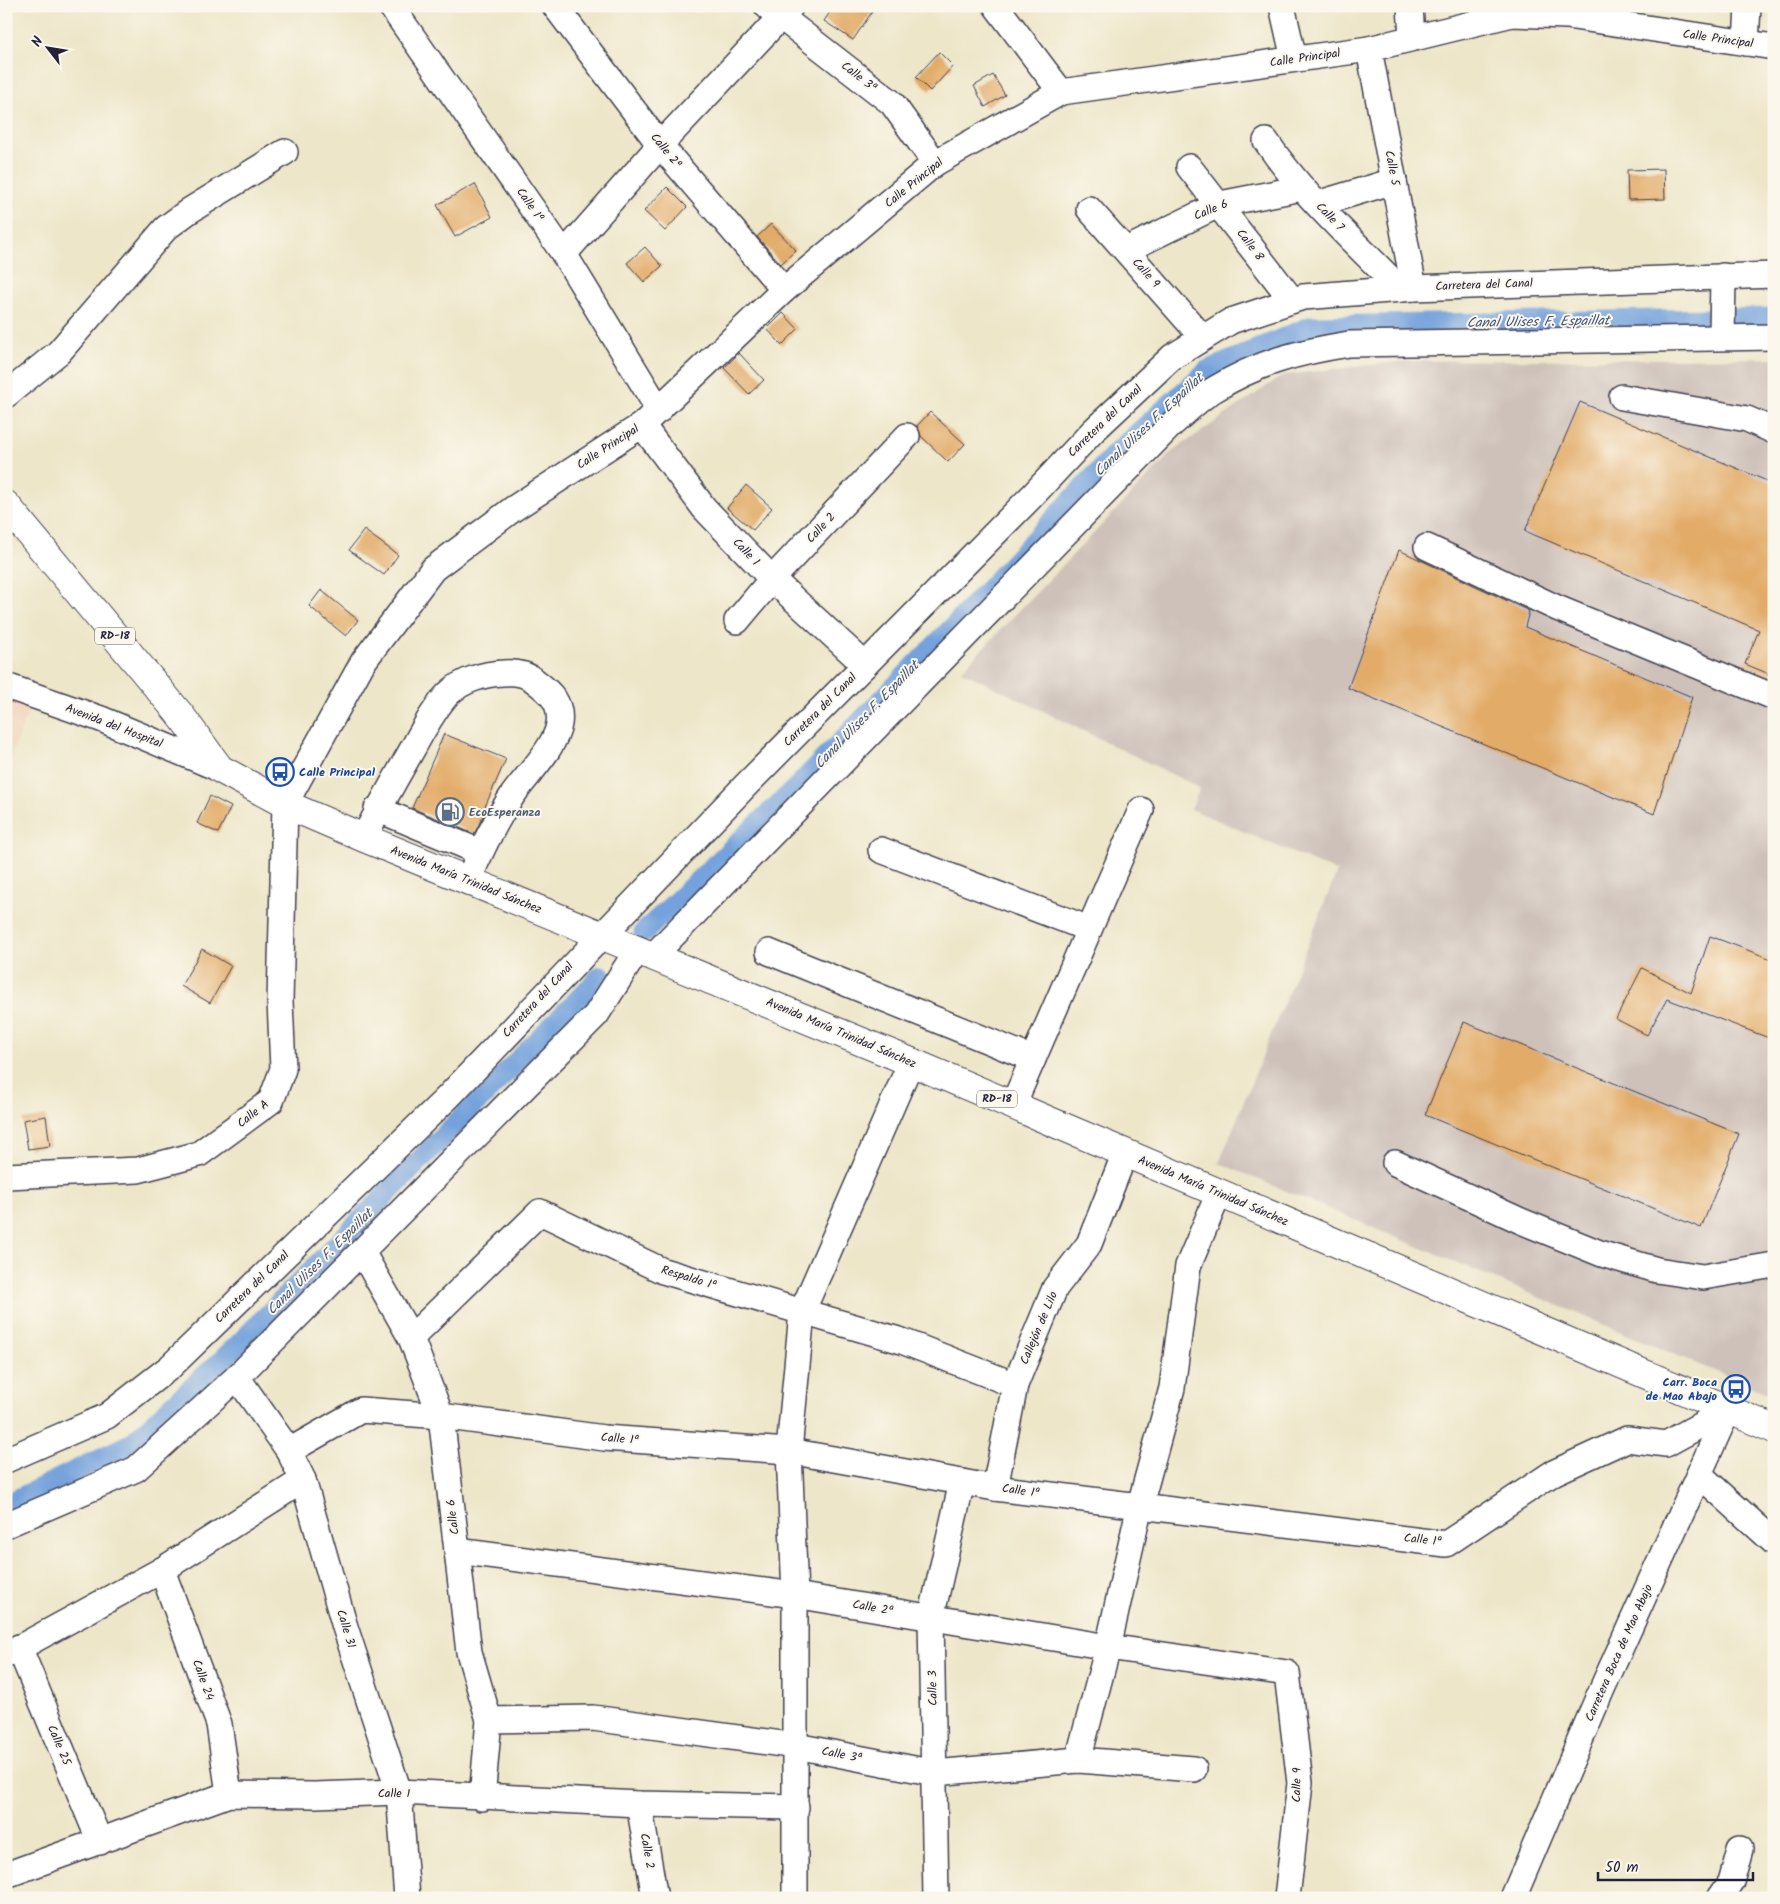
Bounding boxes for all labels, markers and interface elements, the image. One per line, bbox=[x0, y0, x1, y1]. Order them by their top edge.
north arrow bbox=[22, 22, 72, 72]
street label: Calle Principal bbox=[1681, 25, 1755, 53]
text: N bbox=[26, 32, 50, 51]
street label: Calle Principal bbox=[1268, 44, 1342, 72]
street label: Calle 3ª bbox=[837, 57, 881, 97]
street label: Calle 2ª bbox=[646, 129, 686, 173]
street label: Calle 5 bbox=[1379, 149, 1405, 189]
street label: Calle Principal bbox=[880, 153, 948, 213]
street label: Calle 1ª bbox=[511, 184, 549, 226]
street label: Calle 6 bbox=[1191, 195, 1231, 225]
street label: Calle 7 bbox=[1311, 198, 1349, 236]
street label: Calle 8 bbox=[1232, 225, 1269, 266]
street label: Calle 9 bbox=[1127, 254, 1165, 292]
street label: Carretera del Canal bbox=[1435, 274, 1533, 296]
water label: Canal Ulises F. Espaillat bbox=[1466, 310, 1612, 334]
water label: Canal Ulises F. Espaillat bbox=[1089, 366, 1211, 482]
street label: Carretera del Canal bbox=[1063, 380, 1147, 462]
street label: Calle Principal bbox=[573, 420, 643, 474]
street label: Calle 2 bbox=[802, 508, 840, 548]
street label: Calle 1 bbox=[728, 534, 764, 571]
road number: RD-18 bbox=[95, 628, 135, 644]
water label: Canal Ulises F. Espaillat bbox=[809, 654, 926, 774]
street label: Carretera del Canal bbox=[779, 669, 861, 751]
street label: Avenida del Hospital bbox=[63, 699, 166, 753]
bus stop icon: Calle Principal bbox=[265, 757, 295, 787]
place label: Calle Principal bbox=[299, 763, 376, 782]
fuel station icon: EcoEsperanza bbox=[435, 797, 465, 827]
place label: EcoEsperanza bbox=[469, 803, 540, 822]
street label: Avenida María Trinidad Sánchez bbox=[388, 841, 544, 919]
street label: Carretera del Canal bbox=[498, 958, 578, 1042]
street label: Avenida María Trinidad Sánchez bbox=[763, 993, 919, 1073]
road number: RD-18 bbox=[977, 1090, 1017, 1108]
street label: Calle A bbox=[233, 1095, 273, 1133]
street label: Avenida María Trinidad Sánchez bbox=[1135, 1151, 1291, 1231]
water label: Canal Ulises F. Espaillat bbox=[262, 1202, 380, 1320]
street label: Carretera del Canal bbox=[210, 1246, 294, 1328]
street label: Respaldo 1ª bbox=[659, 1261, 719, 1295]
street label: Callejón de Lilo bbox=[1015, 1288, 1063, 1368]
place label: Carr. Boca de Mao Abajo bbox=[1646, 1373, 1718, 1406]
bus stop icon: Carr. Boca de Mao Abajo bbox=[1721, 1374, 1751, 1404]
street label: Calle 1ª bbox=[600, 1428, 640, 1450]
street label: Calle 1ª bbox=[1001, 1479, 1041, 1503]
street label: Calle 6 bbox=[441, 1498, 465, 1536]
street label: Calle 1ª bbox=[1403, 1529, 1443, 1551]
street label: Carretera Boca de Mao Abajo bbox=[1580, 1581, 1658, 1725]
street label: Calle 2ª bbox=[851, 1595, 895, 1621]
street label: Calle 31 bbox=[331, 1607, 361, 1651]
street label: Calle 24 bbox=[187, 1657, 219, 1704]
street label: Calle 3 bbox=[923, 1670, 943, 1706]
street label: Calle 25 bbox=[42, 1722, 77, 1770]
street label: Calle 3ª bbox=[820, 1742, 864, 1768]
street label: Calle 9 bbox=[1287, 1767, 1307, 1803]
street label: Calle 1 bbox=[378, 1784, 411, 1803]
street label: Calle 2 bbox=[635, 1832, 659, 1870]
scale bar bbox=[1598, 1849, 1752, 1881]
text: 50 m bbox=[1605, 1856, 1639, 1880]

